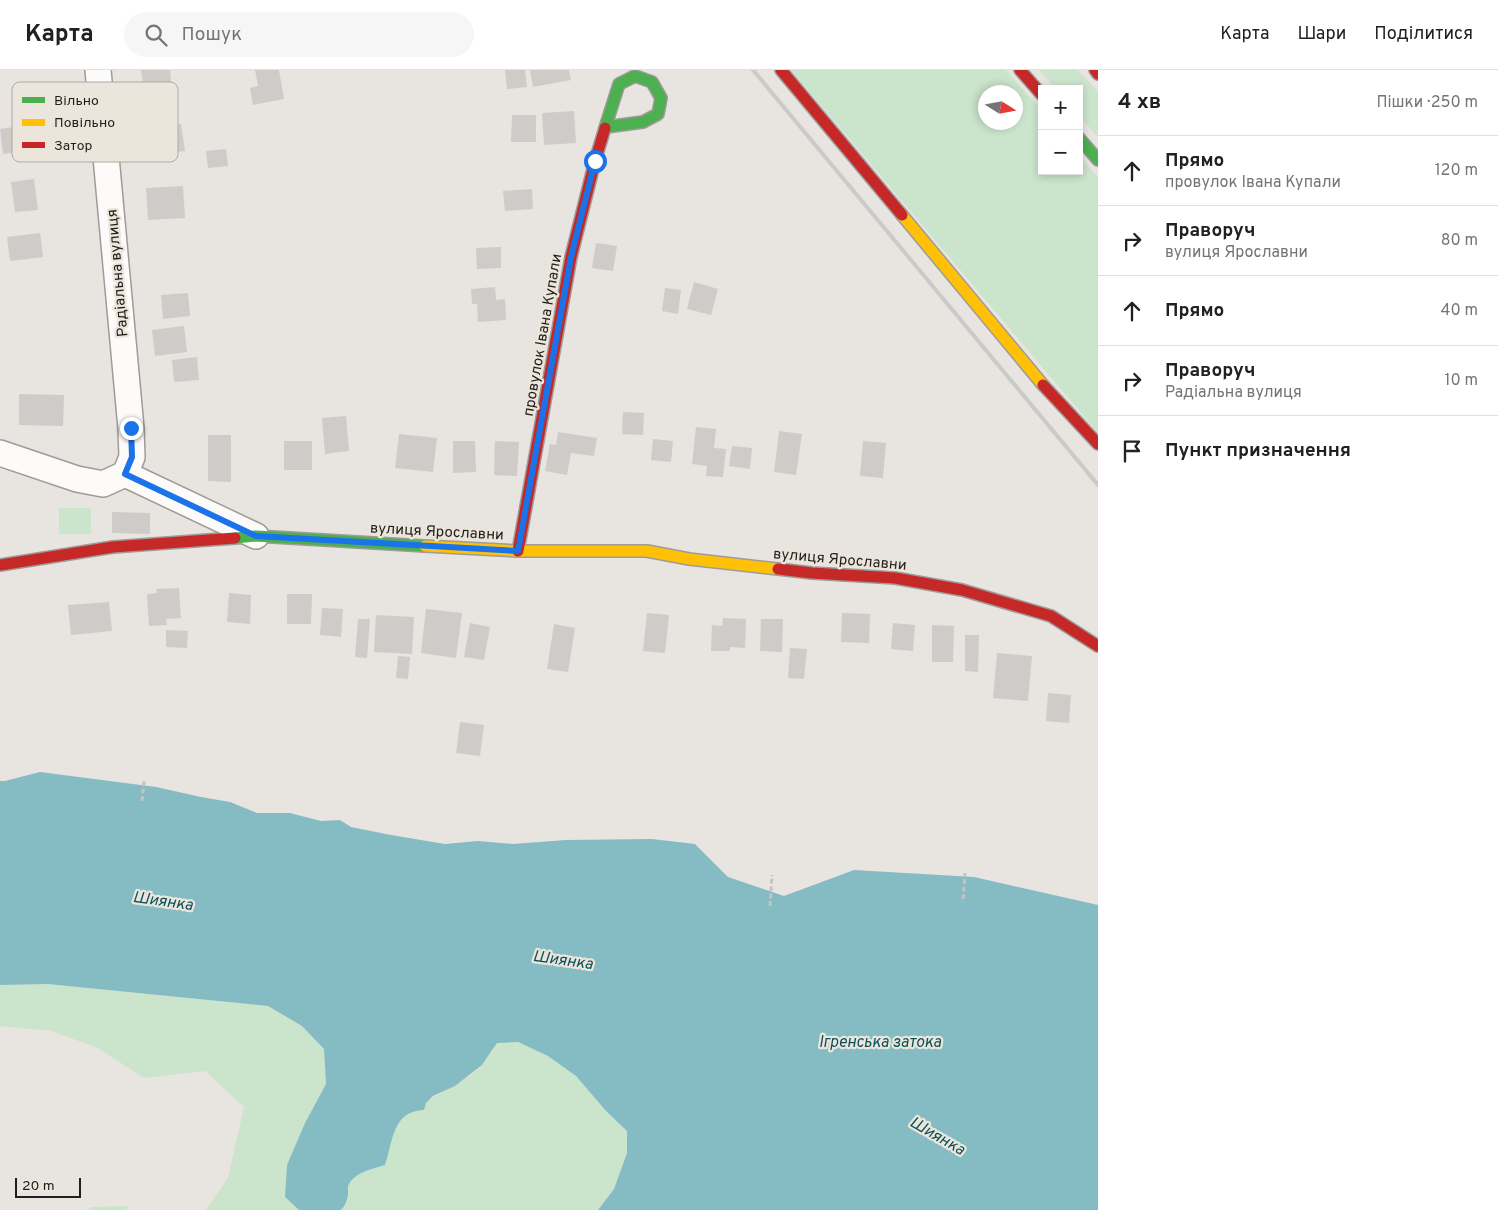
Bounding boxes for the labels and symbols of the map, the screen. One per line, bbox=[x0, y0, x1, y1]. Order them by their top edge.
legend bbox=[12, 82, 178, 162]
north arrow bbox=[978, 85, 1023, 130]
text: Вільно bbox=[54, 93, 99, 110]
text: Повільно bbox=[54, 115, 115, 132]
text: Затор bbox=[54, 138, 93, 155]
route start bbox=[584, 150, 607, 173]
street label: Радіальна вулиця bbox=[103, 208, 134, 338]
street label: провулок Івана Купали bbox=[520, 252, 567, 418]
route end bbox=[120, 417, 143, 440]
street label: вулиця Ярославни bbox=[370, 520, 504, 545]
street label: вулиця Ярославни bbox=[772, 545, 907, 576]
water label: Шиянка bbox=[131, 888, 195, 916]
water label: Шиянка bbox=[531, 947, 595, 975]
water label: Ігренська затока bbox=[819, 1033, 942, 1053]
water label: Шиянка bbox=[906, 1113, 969, 1161]
scale bar bbox=[15, 1175, 81, 1198]

